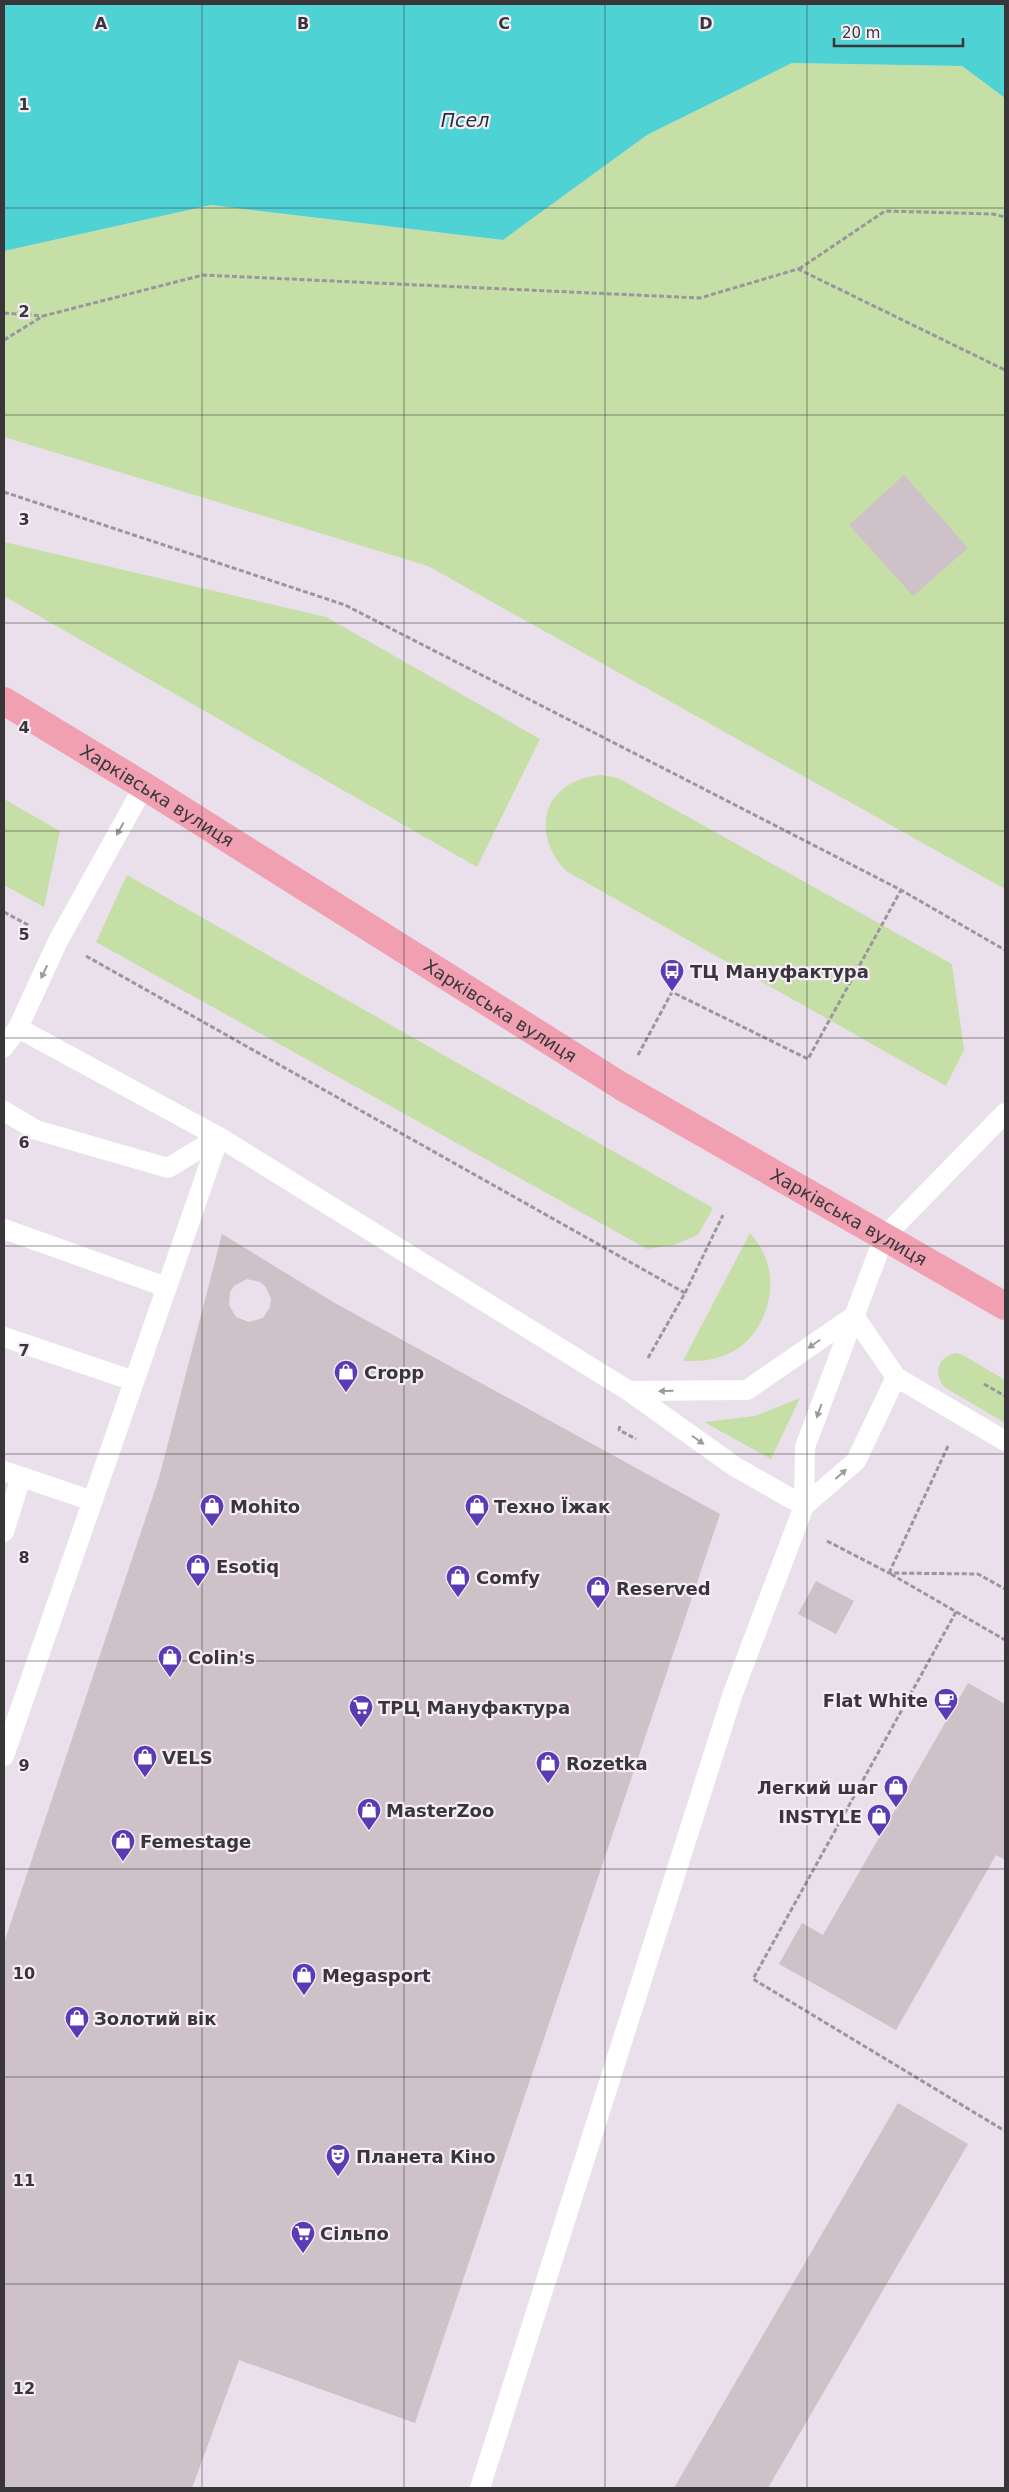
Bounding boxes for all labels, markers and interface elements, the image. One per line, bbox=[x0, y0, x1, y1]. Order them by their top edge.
text: A bbox=[95, 14, 108, 33]
text: B bbox=[297, 14, 309, 33]
text: C bbox=[498, 14, 510, 33]
text: D bbox=[699, 14, 713, 33]
scale bar bbox=[834, 15, 963, 47]
text: 20 m bbox=[842, 24, 880, 42]
text: 1 bbox=[18, 95, 30, 114]
water label: Псел bbox=[441, 109, 489, 131]
text: 2 bbox=[18, 302, 30, 321]
text: 3 bbox=[18, 510, 30, 529]
text: 4 bbox=[18, 718, 30, 737]
street label: Харківська вулиця bbox=[77, 739, 238, 851]
one-way arrow bbox=[116, 821, 124, 836]
text: 5 bbox=[18, 925, 30, 944]
street label: Харківська вулиця bbox=[420, 954, 581, 1066]
bus stop icon: ТЦ Мануфактура bbox=[659, 958, 685, 992]
place label: ТЦ Мануфактура bbox=[690, 961, 869, 982]
one-way arrow bbox=[40, 965, 48, 979]
text: 6 bbox=[18, 1133, 30, 1152]
street label: Харківська вулиця bbox=[767, 1163, 931, 1270]
one-way arrow bbox=[807, 1339, 821, 1349]
text: 7 bbox=[18, 1341, 30, 1360]
shop icon: Cropp bbox=[333, 1359, 359, 1393]
place label: Cropp bbox=[364, 1362, 424, 1383]
one-way arrow bbox=[658, 1387, 674, 1395]
one-way arrow bbox=[815, 1404, 823, 1419]
one-way arrow bbox=[691, 1435, 704, 1445]
one-way arrow bbox=[835, 1469, 848, 1480]
shop icon: Mohito bbox=[199, 1493, 225, 1527]
shop icon: Техно Їжак bbox=[464, 1493, 490, 1527]
place label: Mohito bbox=[230, 1496, 300, 1517]
place label: Техно Їжак bbox=[494, 1496, 610, 1517]
text: 8 bbox=[18, 1548, 30, 1567]
shop icon: Esotiq bbox=[185, 1553, 211, 1587]
place label: Esotiq bbox=[216, 1556, 279, 1577]
shop icon: Comfy bbox=[445, 1564, 471, 1598]
place label: Comfy bbox=[476, 1567, 540, 1588]
shop icon: Reserved bbox=[585, 1575, 611, 1609]
place label: Reserved bbox=[616, 1578, 711, 1599]
shop icon: Colin's bbox=[157, 1644, 183, 1678]
place label: Colin's bbox=[188, 1647, 255, 1668]
cafe icon: Flat White bbox=[933, 1687, 959, 1721]
place label: Flat White bbox=[823, 1690, 928, 1711]
supermarket icon: ТРЦ Мануфактура bbox=[348, 1694, 374, 1728]
place label: ТРЦ Мануфактура bbox=[378, 1697, 570, 1718]
shop icon: VELS bbox=[132, 1744, 158, 1778]
place label: VELS bbox=[162, 1747, 213, 1768]
shop icon: Rozetka bbox=[535, 1750, 561, 1784]
place label: Rozetka bbox=[566, 1753, 648, 1774]
text: 9 bbox=[18, 1756, 30, 1775]
shop icon: Легкий шаг bbox=[883, 1774, 909, 1808]
place label: Легкий шаг bbox=[757, 1777, 878, 1798]
shop icon: MasterZoo bbox=[356, 1797, 382, 1831]
place label: MasterZoo bbox=[386, 1800, 494, 1821]
shop icon: INSTYLE bbox=[866, 1803, 892, 1837]
place label: INSTYLE bbox=[778, 1806, 862, 1827]
shop icon: Femestage bbox=[110, 1828, 136, 1862]
place label: Femestage bbox=[140, 1831, 251, 1852]
shop icon: Megasport bbox=[291, 1962, 317, 1996]
text: 10 bbox=[13, 1964, 35, 1983]
place label: Megasport bbox=[322, 1965, 431, 1986]
shop icon: Золотий вік bbox=[64, 2005, 90, 2039]
place label: Золотий вік bbox=[94, 2008, 216, 2029]
theatre icon: Планета Кіно bbox=[325, 2143, 351, 2177]
place label: Планета Кіно bbox=[356, 2146, 496, 2167]
text: 11 bbox=[13, 2171, 35, 2190]
supermarket icon: Сільпо bbox=[290, 2220, 316, 2254]
place label: Сільпо bbox=[320, 2223, 389, 2244]
text: 12 bbox=[13, 2379, 35, 2398]

